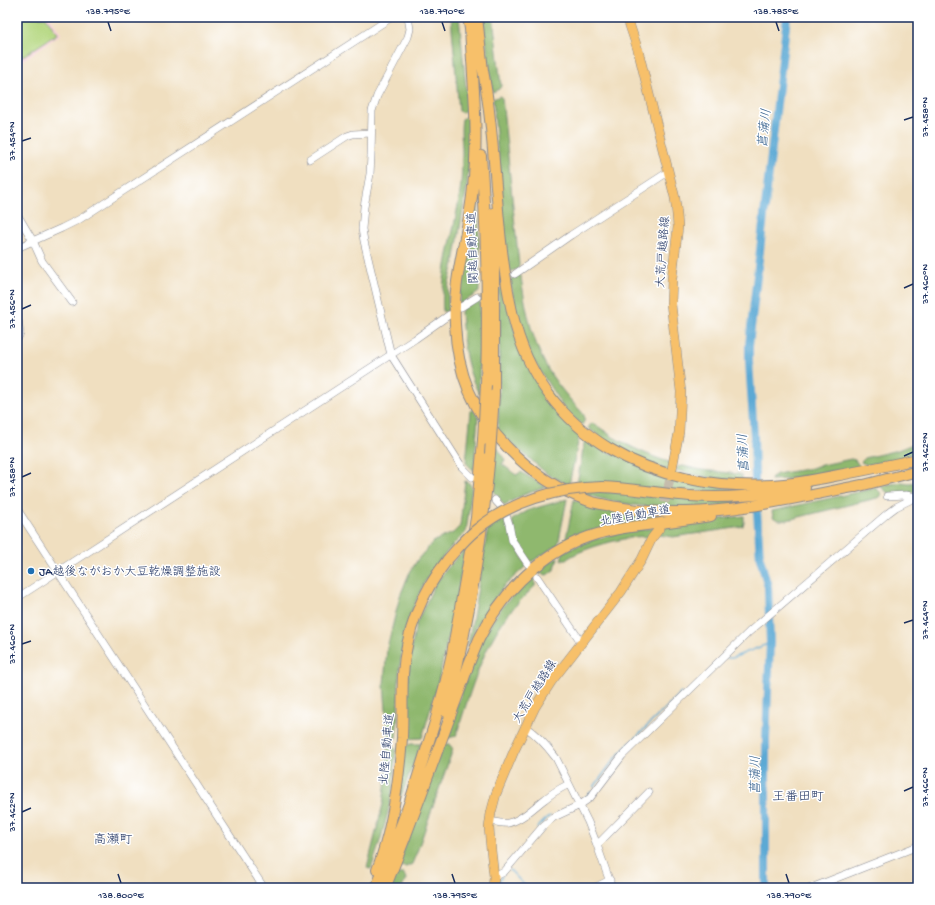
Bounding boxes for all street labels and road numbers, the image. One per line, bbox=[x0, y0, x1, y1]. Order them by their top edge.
street label: 関越自動車道 bbox=[465, 212, 482, 284]
street label: 大荒戸越路線 bbox=[654, 216, 673, 289]
street label: 北陸自動車道 bbox=[598, 503, 672, 530]
street label: 大荒戸越路線 bbox=[510, 657, 561, 726]
street label: 北陸自動車道 bbox=[377, 713, 398, 786]

